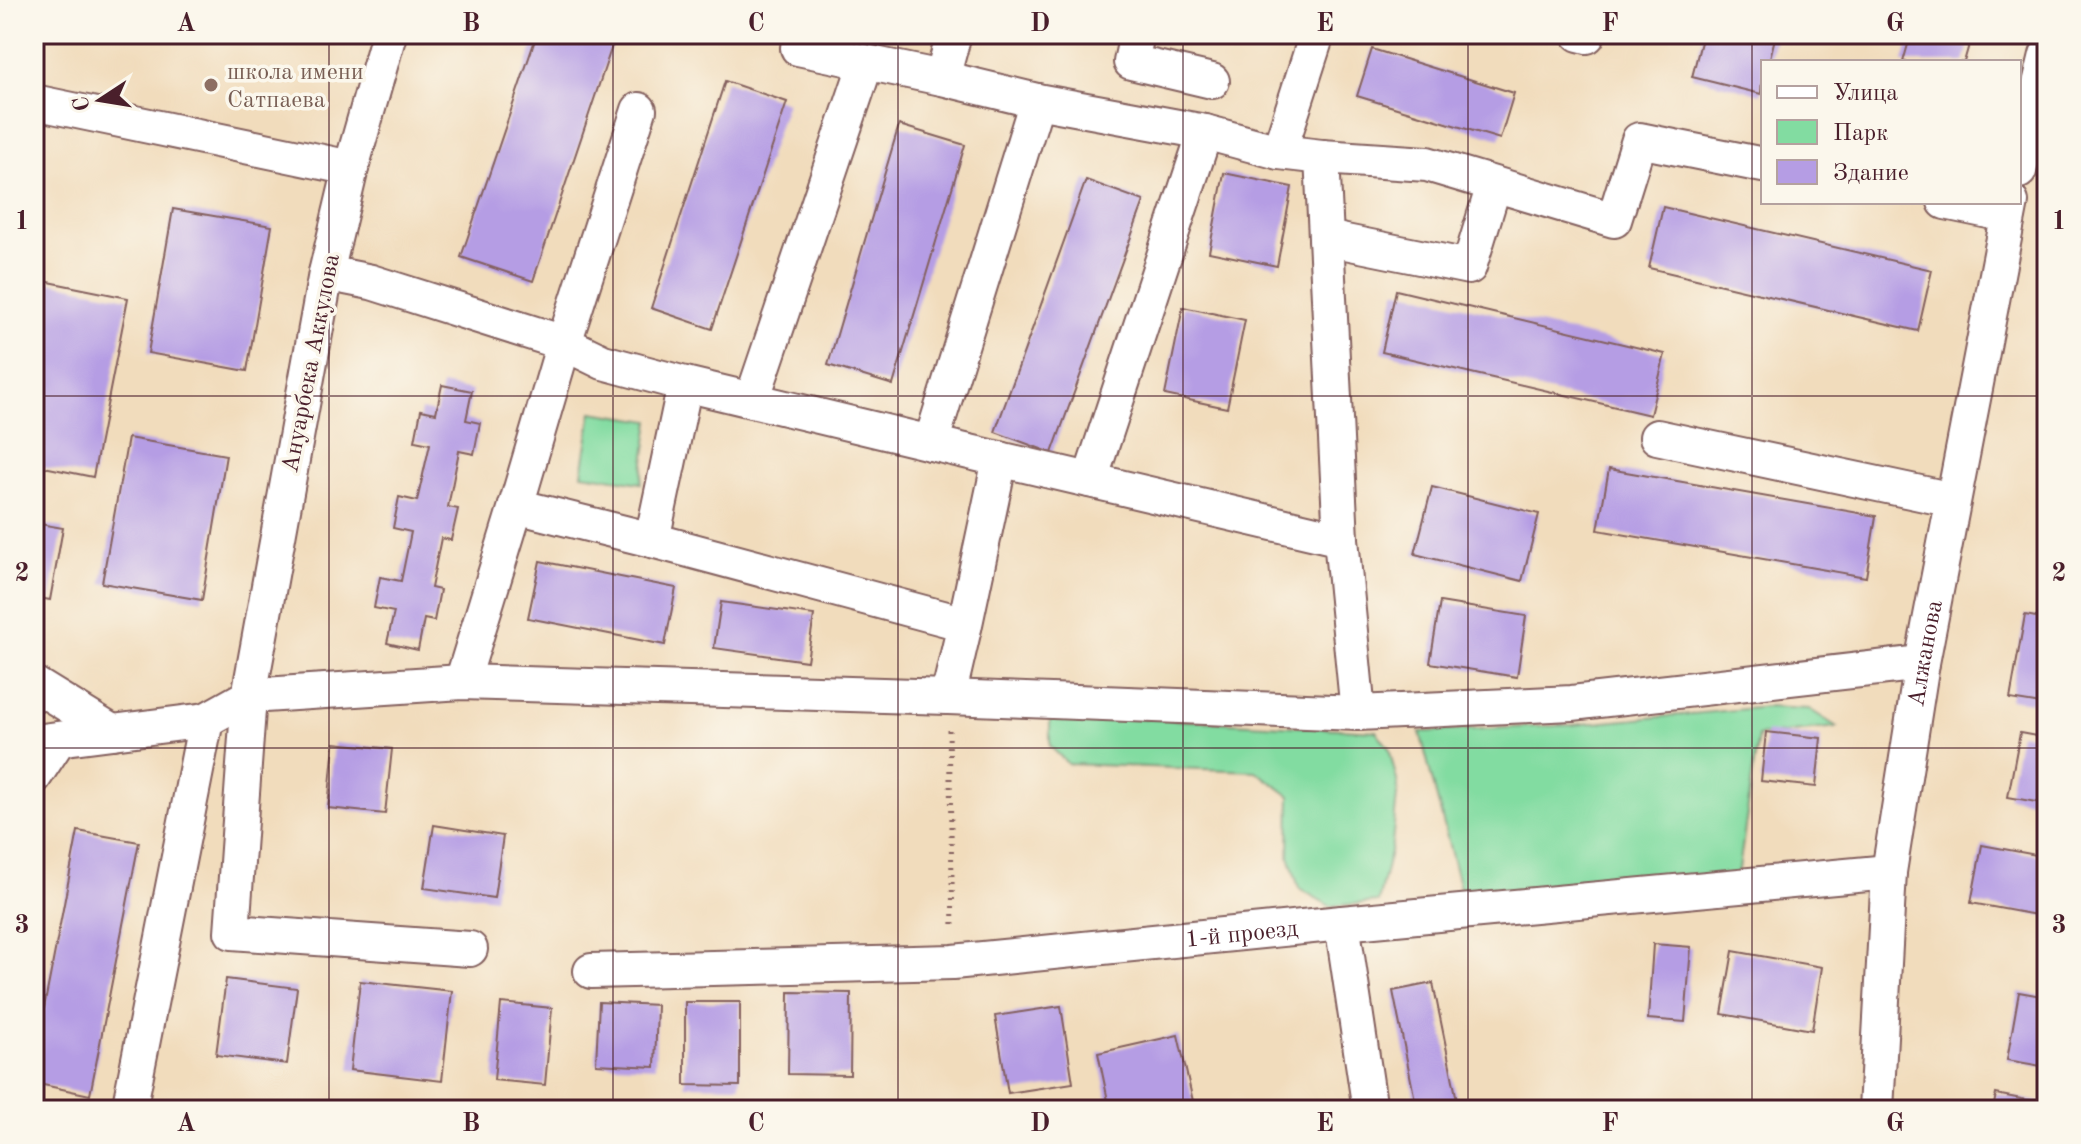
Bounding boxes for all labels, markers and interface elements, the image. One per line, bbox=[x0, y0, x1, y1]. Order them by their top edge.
text: A bbox=[176, 11, 196, 37]
text: B bbox=[462, 11, 480, 37]
text: C bbox=[747, 11, 765, 37]
text: D bbox=[1030, 11, 1050, 37]
text: E bbox=[1316, 11, 1334, 37]
text: F bbox=[1601, 11, 1619, 37]
text: G bbox=[1886, 11, 1904, 37]
north arrow bbox=[60, 60, 140, 140]
legend bbox=[1761, 60, 2021, 204]
place label: школа имени Сатпаева bbox=[227, 61, 364, 113]
marker: школа имени Сатпаева bbox=[202, 76, 220, 94]
text: Улица bbox=[1833, 82, 1898, 106]
text: С bbox=[70, 94, 95, 113]
text: Парк bbox=[1833, 122, 1888, 146]
text: Здание bbox=[1833, 162, 1909, 186]
text: 1 bbox=[14, 209, 30, 235]
text: 1 bbox=[2051, 209, 2067, 235]
street label: Ануарбека Аккулова bbox=[279, 252, 345, 475]
text: 2 bbox=[14, 561, 30, 587]
text: 2 bbox=[2051, 561, 2067, 587]
street label: Алжанова bbox=[1905, 598, 1948, 709]
text: 3 bbox=[14, 913, 30, 939]
text: 3 bbox=[2051, 913, 2067, 939]
street label: 1-й проезд bbox=[1184, 917, 1299, 953]
text: A bbox=[176, 1111, 196, 1137]
text: B bbox=[462, 1111, 480, 1137]
text: C bbox=[747, 1111, 765, 1137]
text: D bbox=[1030, 1111, 1050, 1137]
text: E bbox=[1316, 1111, 1334, 1137]
text: F bbox=[1601, 1111, 1619, 1137]
text: G bbox=[1886, 1111, 1904, 1137]

